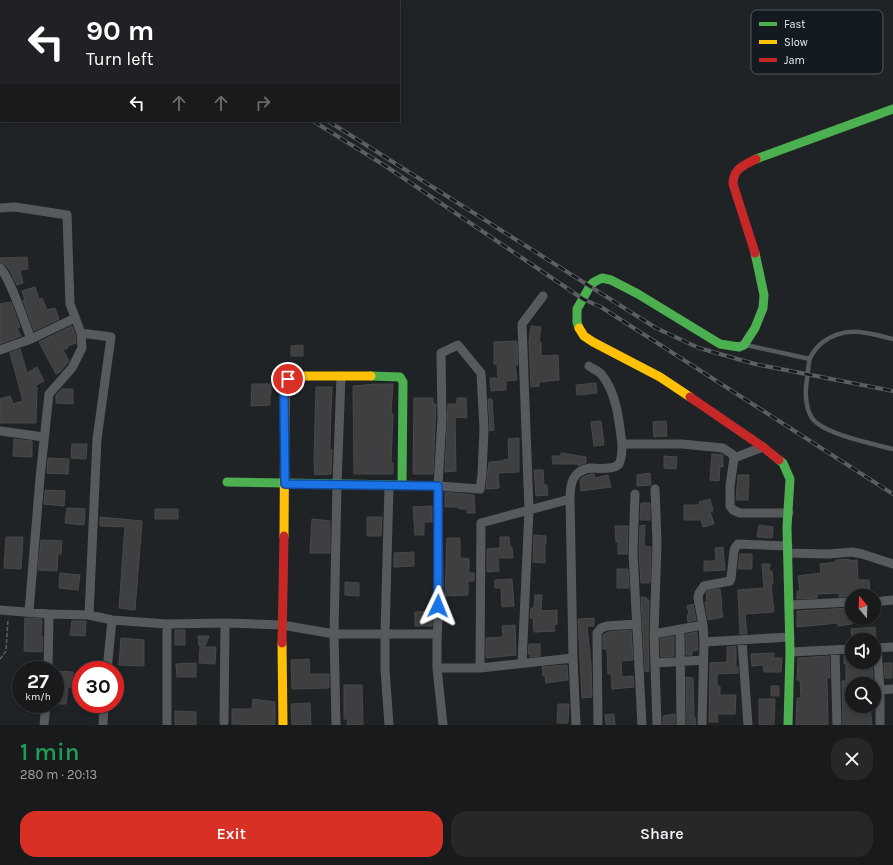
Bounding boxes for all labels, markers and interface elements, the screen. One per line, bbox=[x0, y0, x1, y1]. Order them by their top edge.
legend bbox=[751, 10, 883, 74]
text: 90 m bbox=[86, 14, 154, 47]
icon: left bbox=[20, 16, 72, 68]
text: Fast bbox=[784, 18, 805, 31]
text: Slow bbox=[784, 36, 808, 49]
text: Turn left bbox=[86, 48, 154, 70]
text: Jam bbox=[784, 54, 805, 67]
icon: left bbox=[126, 92, 148, 114]
icon: ahead bbox=[168, 92, 190, 114]
icon: ahead bbox=[210, 92, 232, 114]
icon: right bbox=[252, 92, 274, 114]
pin bbox=[271, 362, 305, 396]
icon: arrive bbox=[277, 368, 299, 390]
position arrow bbox=[417, 585, 459, 627]
north arrow bbox=[845, 589, 881, 625]
map controls bbox=[845, 589, 881, 713]
button: sound bbox=[845, 633, 881, 669]
speed limit sign: 30 bbox=[72, 661, 124, 713]
text: 27 bbox=[27, 670, 49, 693]
button: search bbox=[845, 677, 881, 713]
text: km/h bbox=[25, 691, 51, 703]
text: 1 min bbox=[20, 738, 80, 766]
button: close bbox=[831, 738, 873, 780]
text: 280 m · 20:13 bbox=[20, 767, 97, 782]
button: Exit bbox=[20, 811, 443, 857]
button: Share bbox=[451, 811, 873, 857]

